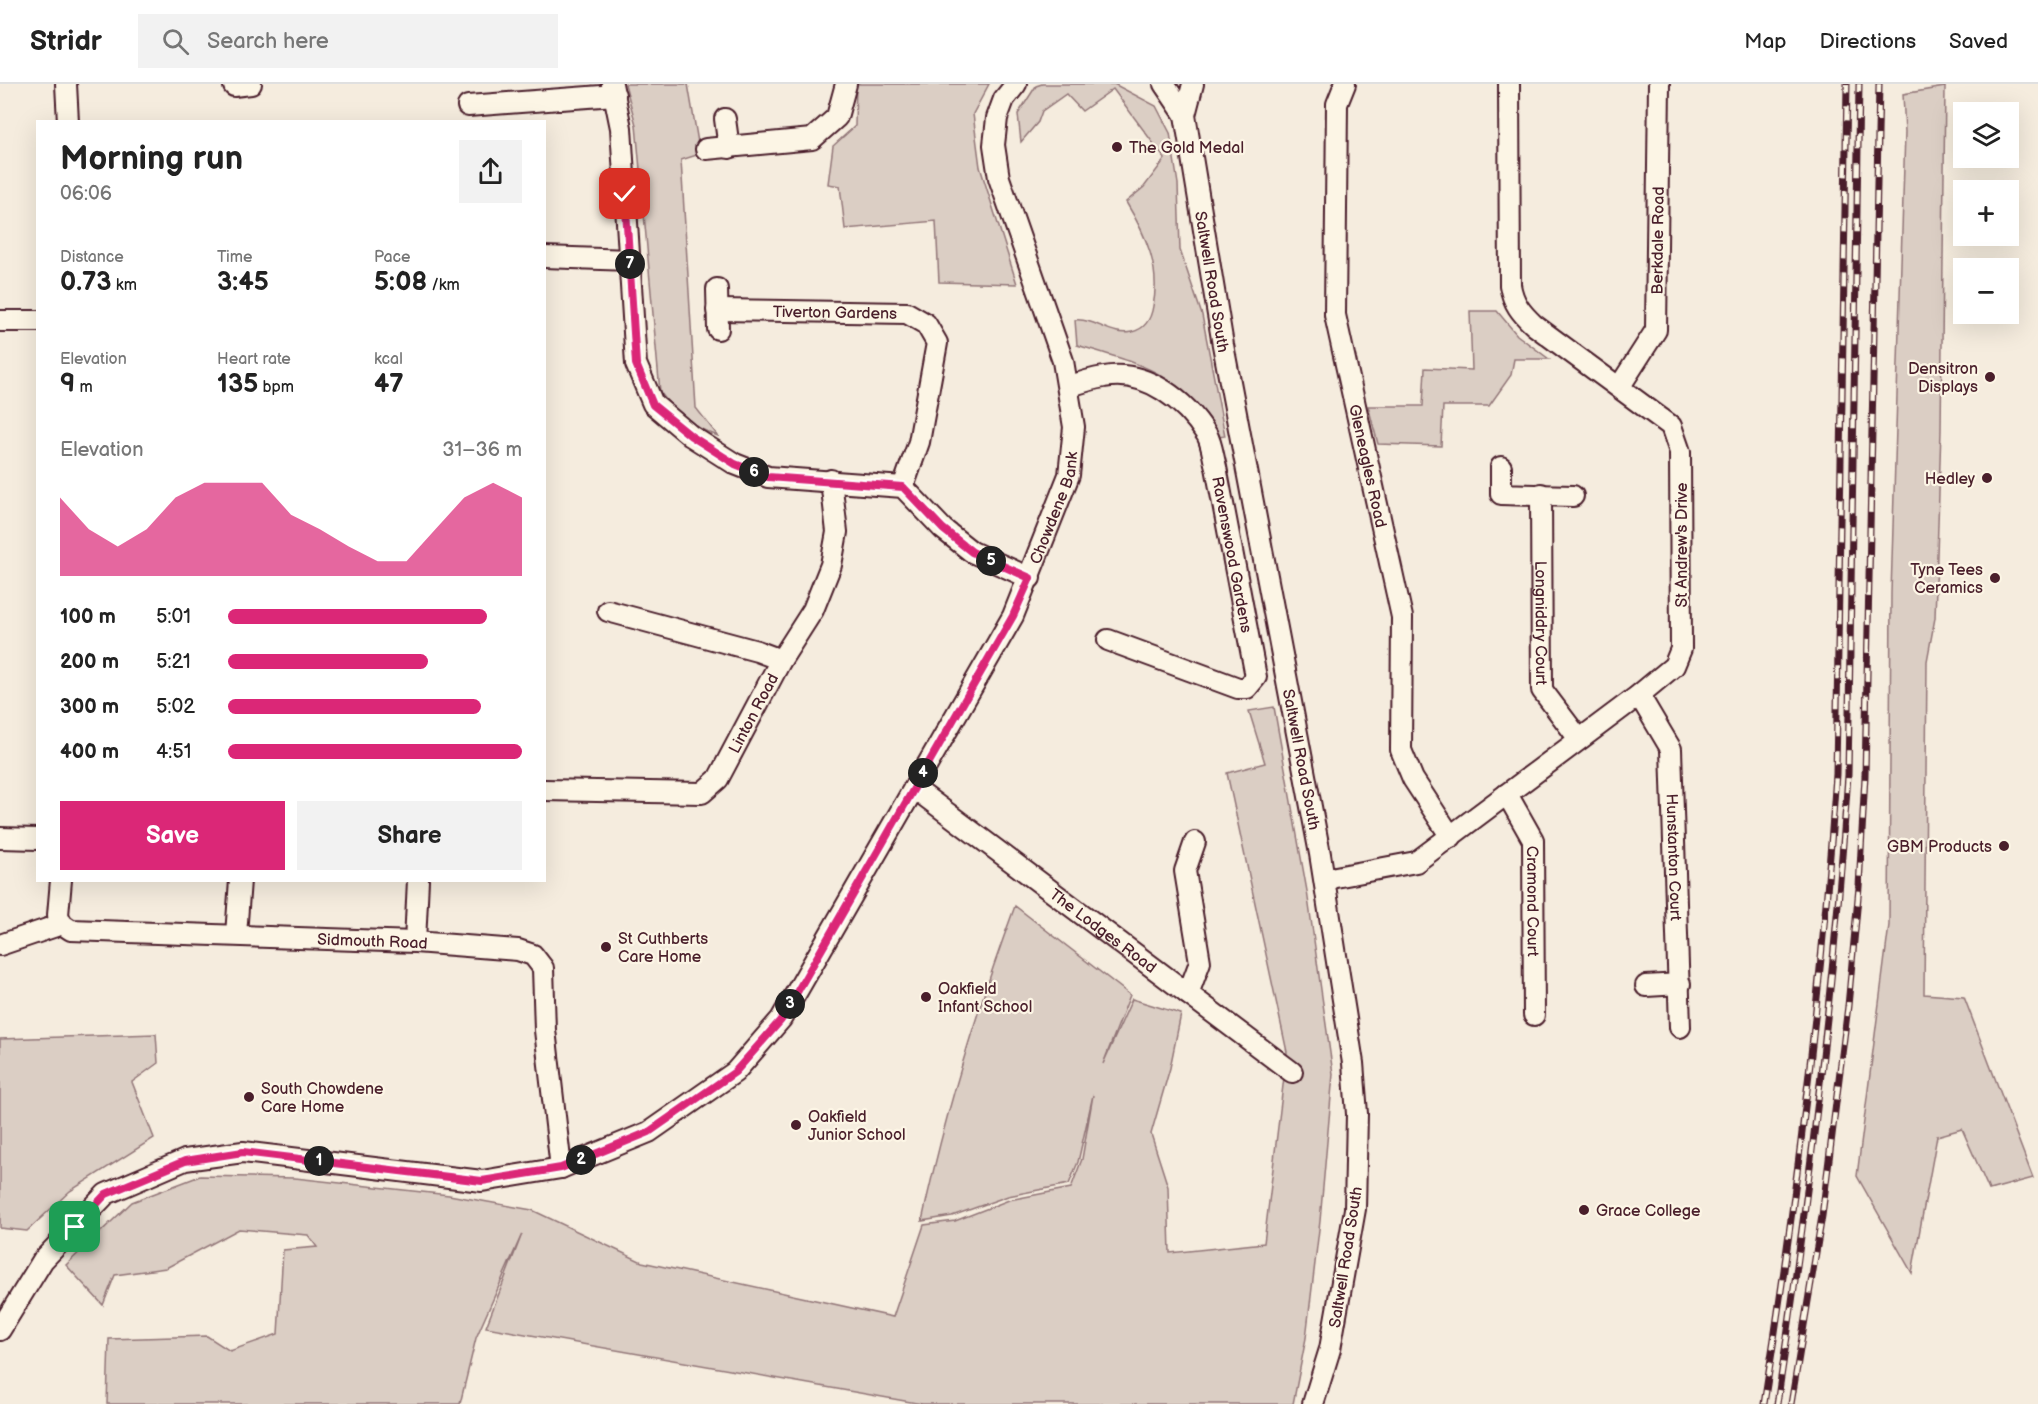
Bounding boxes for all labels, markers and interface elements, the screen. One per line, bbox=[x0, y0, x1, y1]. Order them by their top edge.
search box bbox=[138, 14, 558, 68]
text: Stridr bbox=[30, 25, 102, 58]
icon: search bbox=[159, 25, 192, 58]
text: Search here bbox=[207, 28, 329, 55]
text: Map bbox=[1744, 29, 1787, 54]
text: Directions bbox=[1820, 29, 1916, 54]
text: Saved bbox=[1949, 29, 2008, 54]
map controls bbox=[1953, 102, 2019, 324]
button: layers bbox=[1953, 102, 2019, 168]
text: Morning run bbox=[60, 139, 243, 179]
place label: The Gold Medal bbox=[1129, 139, 1244, 158]
button: share bbox=[459, 140, 522, 203]
marker: The Gold Medal bbox=[1110, 140, 1124, 154]
pin bbox=[599, 168, 650, 219]
icon: check bbox=[608, 177, 641, 210]
button: + bbox=[1953, 180, 2019, 246]
text: 06:06 bbox=[60, 182, 112, 206]
street label: Berkdale Road bbox=[1648, 186, 1669, 295]
street label: Saltwell Road South bbox=[1190, 210, 1232, 354]
text: Distance bbox=[60, 248, 124, 267]
text: Time bbox=[217, 248, 252, 267]
text: Pace bbox=[374, 248, 410, 267]
pin: 7 bbox=[615, 249, 645, 279]
text: 7 bbox=[626, 254, 634, 273]
button: − bbox=[1953, 258, 2019, 324]
text: 0.73 bbox=[60, 267, 111, 298]
text: 3:45 bbox=[217, 267, 269, 298]
text: 5:08 bbox=[374, 267, 427, 298]
text: km bbox=[111, 276, 137, 295]
text: /km bbox=[427, 276, 460, 295]
street label: Tiverton Gardens bbox=[773, 303, 897, 324]
text: Elevation bbox=[60, 350, 127, 369]
text: Heart rate bbox=[217, 350, 291, 369]
text: kcal bbox=[374, 350, 403, 369]
place label: Densitron Displays bbox=[1908, 360, 1978, 397]
text: 9 bbox=[60, 369, 75, 400]
text: 135 bbox=[217, 369, 258, 400]
text: 47 bbox=[374, 369, 404, 400]
marker: Densitron Displays bbox=[1983, 370, 1997, 384]
text: m bbox=[75, 378, 93, 397]
text: bpm bbox=[258, 378, 294, 397]
street label: Gleneagles Road bbox=[1344, 403, 1390, 530]
text: Elevation bbox=[60, 438, 143, 462]
text: 31–36 m bbox=[442, 438, 522, 462]
street label: Chowdene Bank bbox=[1027, 451, 1082, 567]
pin: 6 bbox=[739, 457, 769, 487]
text: 6 bbox=[749, 462, 759, 481]
place label: Hedley bbox=[1925, 470, 1976, 489]
marker: Hedley bbox=[1980, 471, 1994, 485]
street label: Ravenswood Gardens bbox=[1207, 475, 1255, 635]
street label: St Andrew's Drive bbox=[1673, 482, 1692, 607]
pin: 5 bbox=[976, 546, 1006, 576]
text: 5 bbox=[986, 551, 996, 570]
street label: Longniddry Court bbox=[1530, 561, 1550, 685]
place label: Tyne Tees Ceramics bbox=[1910, 561, 1983, 598]
marker: Tyne Tees Ceramics bbox=[1988, 571, 2002, 585]
text: 100 m bbox=[60, 605, 116, 629]
text: 5:01 bbox=[156, 605, 191, 629]
text: 200 m bbox=[60, 650, 119, 674]
text: 5:21 bbox=[156, 650, 191, 674]
street label: Linton Road bbox=[725, 671, 783, 757]
street label: Saltwell Road South bbox=[1278, 688, 1323, 832]
text: 300 m bbox=[60, 695, 119, 719]
text: 5:02 bbox=[156, 695, 195, 719]
text: 400 m bbox=[60, 740, 119, 764]
text: 4:51 bbox=[156, 740, 191, 764]
pin: 4 bbox=[908, 758, 938, 788]
text: 4 bbox=[918, 763, 928, 782]
street label: Hunstanton Court bbox=[1661, 793, 1685, 921]
button: Save bbox=[60, 801, 285, 870]
button: Share bbox=[297, 801, 522, 870]
place label: GBM Products bbox=[1887, 838, 1992, 857]
marker: GBM Products bbox=[1997, 839, 2011, 853]
street label: Cramond Court bbox=[1522, 846, 1542, 957]
street label: The Lodges Road bbox=[1045, 885, 1160, 978]
place label: St Cuthberts Care Home bbox=[618, 930, 708, 967]
street label: Sidmouth Road bbox=[317, 931, 428, 954]
marker: St Cuthberts Care Home bbox=[599, 940, 613, 954]
place label: Oakfield Infant School bbox=[938, 980, 1032, 1017]
pin: 3 bbox=[775, 989, 805, 1019]
marker: Oakfield Infant School bbox=[919, 990, 933, 1004]
text: 3 bbox=[785, 994, 795, 1013]
place label: South Chowdene Care Home bbox=[261, 1080, 384, 1117]
marker: South Chowdene Care Home bbox=[242, 1090, 256, 1104]
place label: Oakfield Junior School bbox=[808, 1108, 906, 1145]
marker: Oakfield Junior School bbox=[789, 1118, 803, 1132]
pin: 2 bbox=[566, 1145, 596, 1175]
pin: 1 bbox=[304, 1146, 334, 1176]
text: 2 bbox=[576, 1150, 586, 1169]
text: 1 bbox=[316, 1151, 322, 1170]
street label: Saltwell Road South bbox=[1326, 1185, 1367, 1329]
pin bbox=[49, 1201, 100, 1252]
place label: Grace College bbox=[1596, 1202, 1701, 1221]
marker: Grace College bbox=[1577, 1203, 1591, 1217]
icon: arrive bbox=[58, 1210, 91, 1243]

